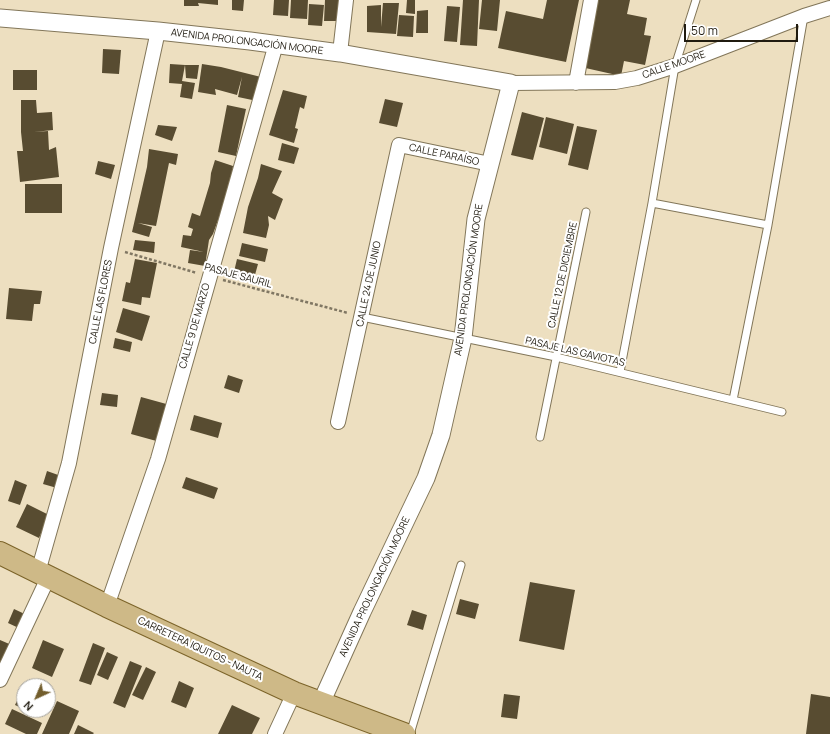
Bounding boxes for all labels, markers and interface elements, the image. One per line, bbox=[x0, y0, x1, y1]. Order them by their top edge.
scale bar bbox=[686, 16, 800, 42]
text: 50 m bbox=[691, 22, 718, 39]
street label: AVENIDA PROLONGACIÓN MOORE bbox=[170, 27, 324, 57]
street label: CALLE MOORE bbox=[641, 49, 707, 81]
street label: CALLE PARAÍSO bbox=[408, 142, 480, 168]
street label: AVENIDA PROLONGACIÓN MOORE bbox=[452, 203, 486, 357]
street label: CALLE 12 DE DICIEMBRE bbox=[546, 221, 580, 329]
street label: CALLE 24 DE JUNIO bbox=[354, 240, 384, 328]
street label: CALLE LAS FLORES bbox=[87, 259, 115, 345]
street label: PASAJE SAURIL bbox=[203, 261, 273, 291]
street label: CALLE 9 DE MARZO bbox=[177, 282, 213, 370]
street label: PASAJE LAS GAVIOTAS bbox=[524, 335, 626, 369]
street label: AVENIDA PROLONGACIÓN MOORE bbox=[337, 515, 413, 659]
street label: CARRETERA IQUITOS - NAUTA bbox=[136, 615, 264, 683]
north arrow bbox=[16, 678, 56, 718]
text: N bbox=[20, 698, 36, 714]

